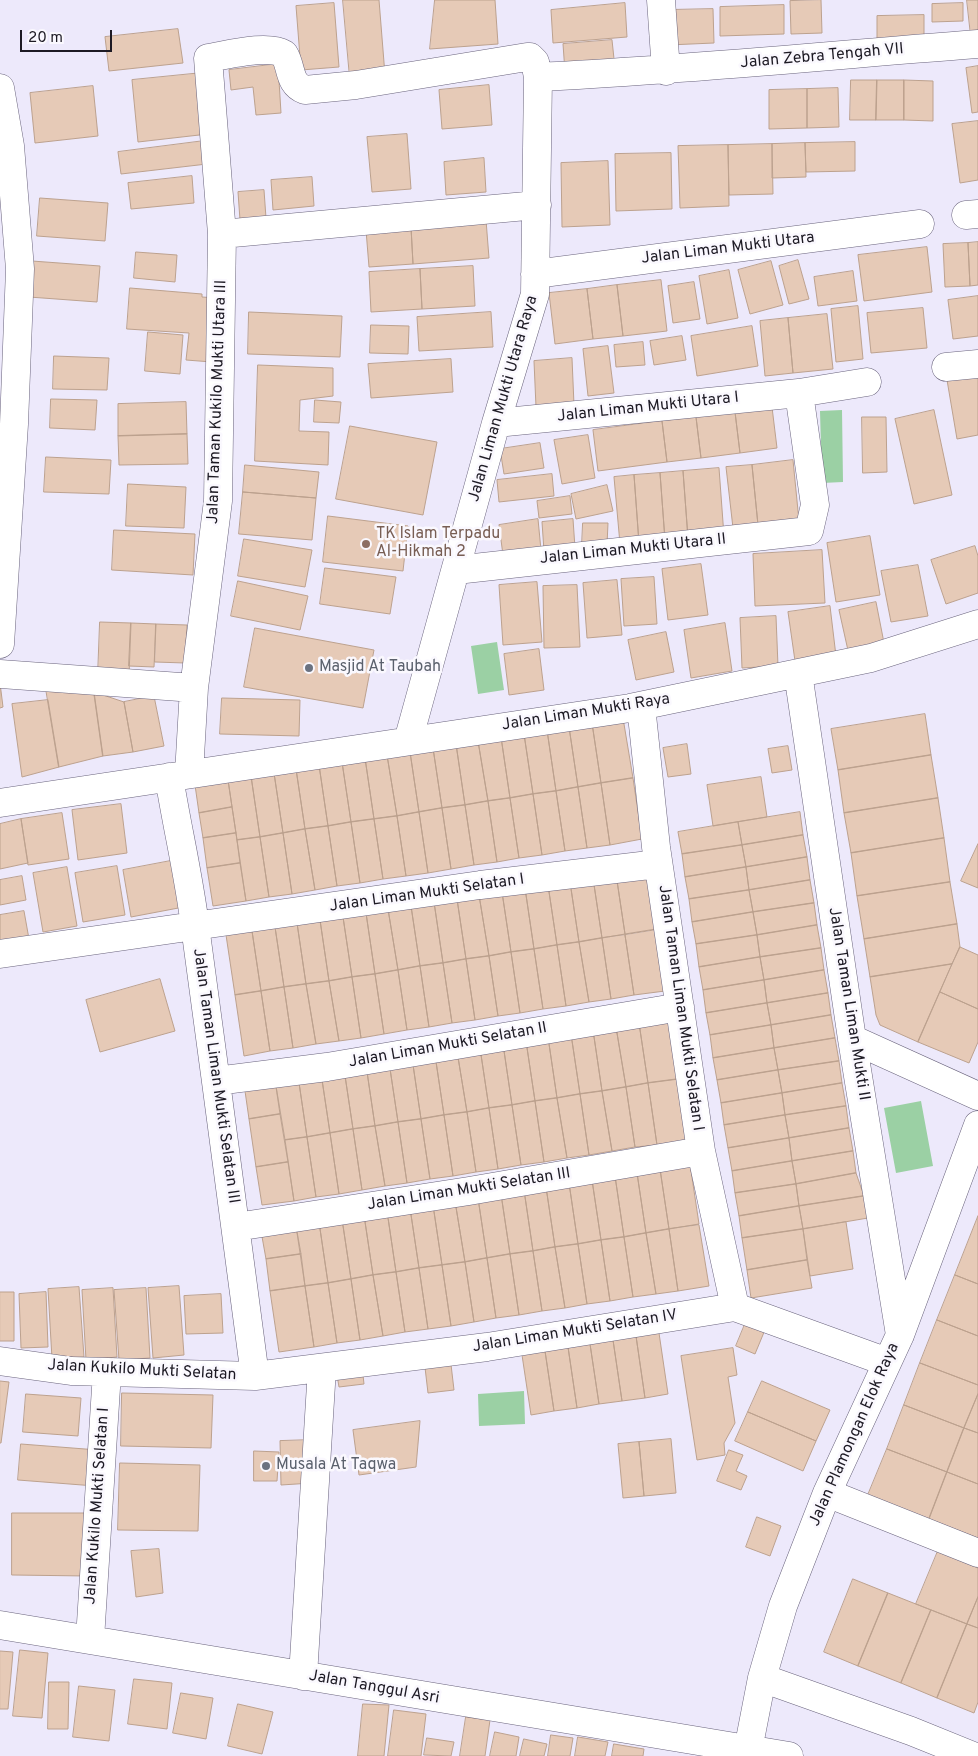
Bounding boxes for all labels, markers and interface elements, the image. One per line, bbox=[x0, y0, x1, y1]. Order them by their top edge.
scale bar bbox=[22, 20, 115, 52]
text: 20 m bbox=[28, 29, 63, 48]
street label: Jalan Zebra Tengah VII bbox=[739, 40, 905, 74]
street label: Jalan Liman Mukti Utara bbox=[640, 229, 816, 269]
street label: Jalan Taman Kukilo Mukti Utara III bbox=[204, 280, 232, 524]
street label: Jalan Liman Mukti Utara Raya bbox=[465, 294, 543, 504]
street label: Jalan Liman Mukti Utara I bbox=[556, 389, 740, 427]
place label: TK Islam Terpadu Al-Hikmah 2 bbox=[376, 525, 500, 563]
street label: Jalan Liman Mukti Utara II bbox=[539, 531, 727, 569]
marker: TK Islam Terpadu Al-Hikmah 2 bbox=[360, 538, 372, 550]
place label: Masjid At Taubah bbox=[319, 658, 441, 678]
marker: Masjid At Taubah bbox=[303, 662, 315, 674]
street label: Jalan Liman Mukti Raya bbox=[501, 690, 671, 736]
street label: Jalan Liman Mukti Selatan I bbox=[328, 871, 526, 917]
street label: Jalan Taman Liman Mukti Selatan I bbox=[653, 884, 707, 1132]
street label: Jalan Taman Liman Mukti II bbox=[823, 906, 873, 1102]
street label: Jalan Taman Liman Mukti Selatan III bbox=[188, 947, 242, 1205]
street label: Jalan Liman Mukti Selatan II bbox=[347, 1019, 549, 1073]
street label: Jalan Liman Mukti Selatan III bbox=[366, 1164, 572, 1216]
street label: Jalan Liman Mukti Selatan IV bbox=[471, 1306, 679, 1358]
street label: Jalan Plamongan Elok Raya bbox=[806, 1340, 904, 1530]
street label: Jalan Kukilo Mukti Selatan bbox=[47, 1356, 237, 1386]
street label: Jalan Kukilo Mukti Selatan I bbox=[82, 1407, 114, 1605]
place label: Musala At Taqwa bbox=[276, 1456, 396, 1476]
marker: Musala At Taqwa bbox=[260, 1460, 272, 1472]
street label: Jalan Tanggul Asri bbox=[307, 1667, 441, 1709]

